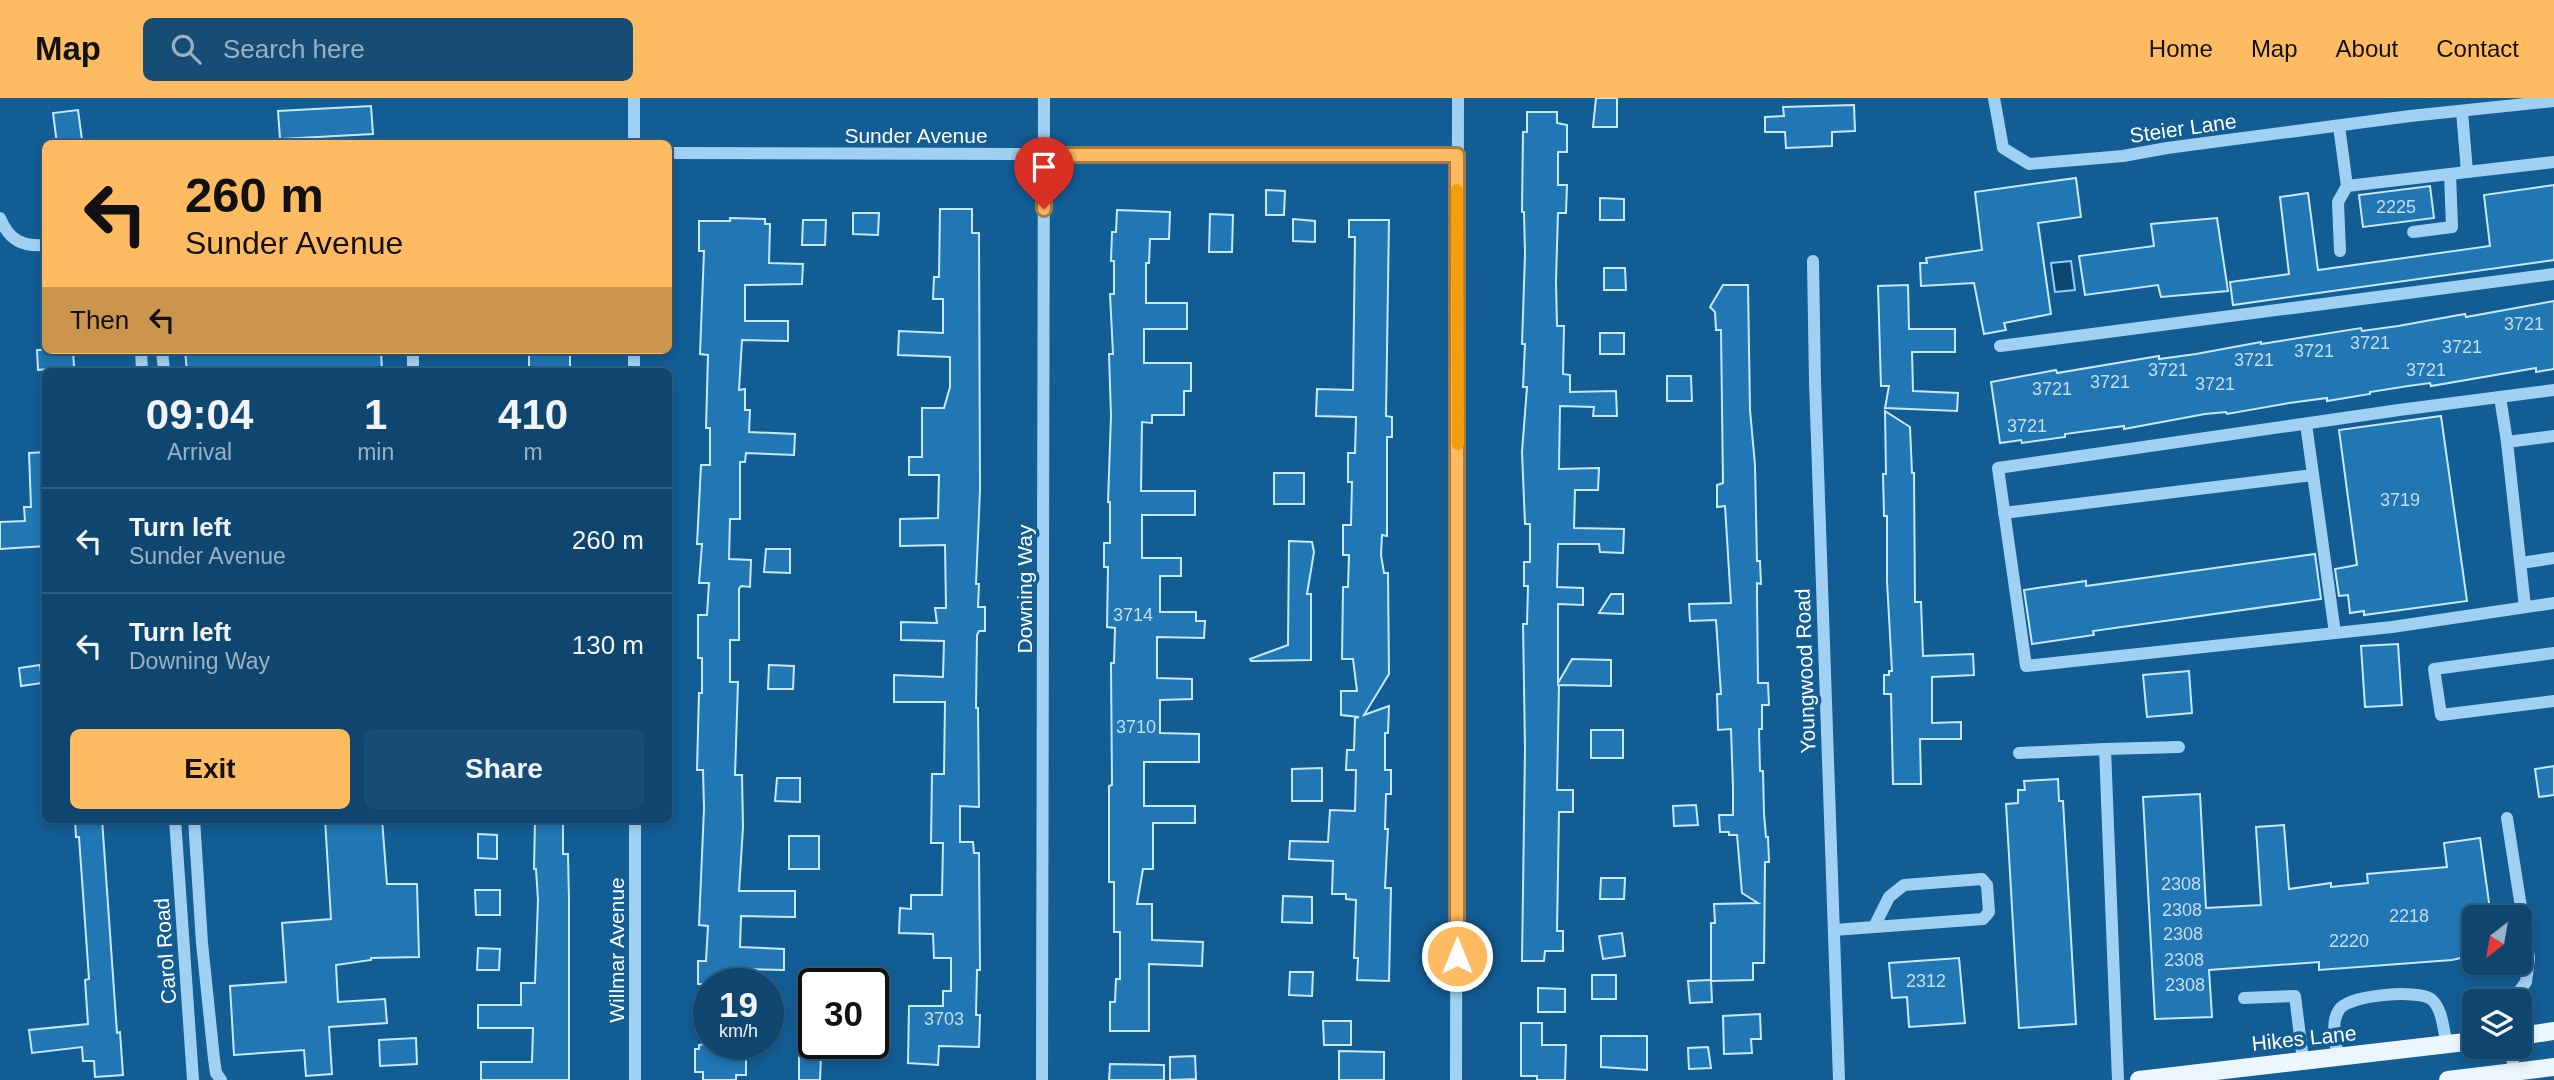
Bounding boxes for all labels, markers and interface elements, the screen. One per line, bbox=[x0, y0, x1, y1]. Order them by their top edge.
search box bbox=[143, 18, 633, 81]
text: Map bbox=[35, 30, 101, 67]
icon: search bbox=[167, 30, 205, 68]
text: Search here bbox=[223, 34, 365, 64]
text: Home bbox=[2149, 35, 2213, 62]
text: Map bbox=[2251, 35, 2298, 62]
text: About bbox=[2336, 35, 2398, 62]
text: Contact bbox=[2436, 35, 2519, 62]
street label: Steier Lane bbox=[2128, 109, 2238, 147]
street label: Sunder Avenue bbox=[844, 124, 988, 147]
pin bbox=[1014, 137, 1074, 209]
icon: arrive bbox=[1025, 148, 1063, 186]
icon: left bbox=[70, 168, 161, 259]
text: 260 m bbox=[185, 168, 324, 222]
house number: 2225 bbox=[2376, 197, 2416, 217]
text: Sunder Avenue bbox=[185, 225, 403, 261]
icon: left bbox=[143, 301, 181, 339]
text: Then bbox=[70, 305, 129, 335]
house number: 3721 bbox=[2504, 314, 2544, 334]
house number: 3721 bbox=[2350, 333, 2390, 353]
house number: 3721 bbox=[2442, 337, 2482, 357]
house number: 3721 bbox=[2294, 341, 2334, 361]
house number: 3721 bbox=[2234, 350, 2274, 370]
house number: 3721 bbox=[2148, 360, 2188, 380]
house number: 3721 bbox=[2406, 360, 2446, 380]
house number: 3721 bbox=[2090, 372, 2130, 392]
house number: 3721 bbox=[2195, 374, 2235, 394]
house number: 3721 bbox=[2032, 379, 2072, 399]
text: 09:04 bbox=[146, 391, 253, 438]
text: 1 bbox=[364, 391, 387, 438]
text: 410 bbox=[498, 391, 568, 438]
house number: 3721 bbox=[2007, 416, 2047, 436]
text: Arrival bbox=[167, 439, 232, 465]
text: min bbox=[357, 439, 394, 465]
text: m bbox=[524, 439, 543, 465]
house number: 3719 bbox=[2380, 490, 2420, 510]
text: Turn left bbox=[129, 512, 231, 542]
icon: left bbox=[70, 522, 108, 560]
street label: Downing Way bbox=[1013, 524, 1036, 653]
text: 260 m bbox=[572, 525, 644, 555]
text: Sunder Avenue bbox=[129, 543, 286, 569]
street label: Youngwood Road bbox=[1791, 588, 1819, 754]
house number: 3714 bbox=[1113, 605, 1153, 625]
text: Turn left bbox=[129, 617, 231, 647]
icon: left bbox=[70, 627, 108, 665]
text: 130 m bbox=[572, 630, 644, 660]
text: Downing Way bbox=[129, 648, 270, 674]
house number: 3710 bbox=[1116, 717, 1156, 737]
button: Exit bbox=[70, 729, 350, 809]
button: Share bbox=[364, 729, 644, 809]
house number: 2308 bbox=[2161, 874, 2201, 894]
street label: Willmar Avenue bbox=[605, 877, 628, 1023]
street label: Carol Road bbox=[150, 897, 180, 1005]
house number: 2308 bbox=[2162, 900, 2202, 920]
north arrow bbox=[2462, 905, 2532, 975]
map controls bbox=[2462, 905, 2532, 1059]
house number: 2218 bbox=[2389, 906, 2429, 926]
position arrow bbox=[1420, 919, 1494, 993]
house number: 2308 bbox=[2163, 924, 2203, 944]
house number: 2220 bbox=[2329, 931, 2369, 951]
house number: 2308 bbox=[2164, 950, 2204, 970]
speed limit sign: 30 bbox=[798, 968, 889, 1059]
house number: 2312 bbox=[1906, 971, 1946, 991]
house number: 2308 bbox=[2165, 975, 2205, 995]
text: 19 bbox=[719, 985, 758, 1024]
button: layers bbox=[2462, 989, 2532, 1059]
house number: 3703 bbox=[924, 1009, 964, 1029]
text: km/h bbox=[719, 1021, 758, 1041]
street label: Hikes Lane bbox=[2251, 1021, 2357, 1055]

